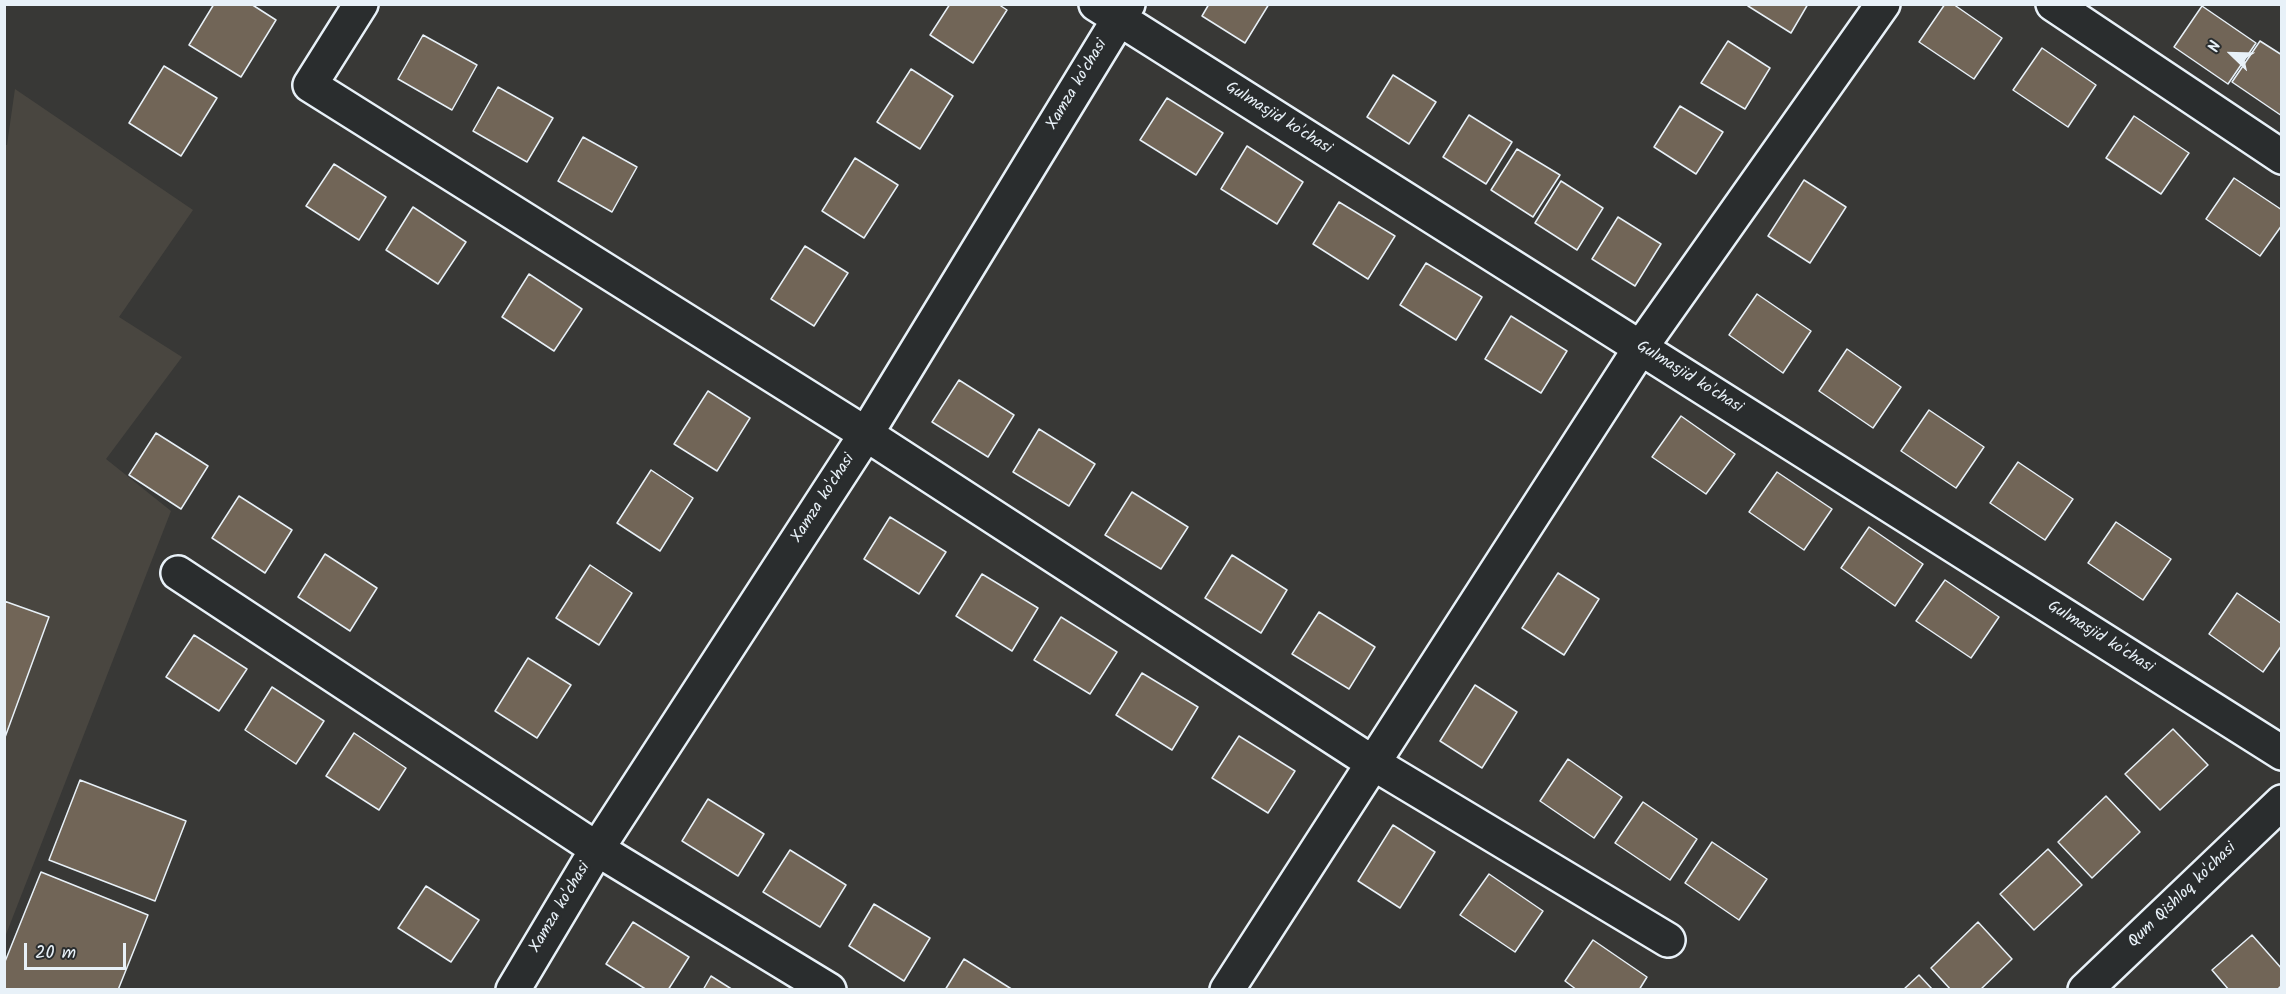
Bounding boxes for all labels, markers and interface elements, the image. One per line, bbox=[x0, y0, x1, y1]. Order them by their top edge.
north arrow bbox=[2202, 24, 2262, 84]
street label: Xamza ko'chasi bbox=[1043, 36, 1113, 134]
text: N bbox=[2201, 37, 2228, 56]
street label: Gulmasjid ko'chasi bbox=[1221, 79, 1335, 159]
street label: Gulmasjid ko'chasi bbox=[1632, 338, 1746, 418]
street label: Xamza ko'chasi bbox=[788, 451, 860, 547]
street label: Gulmasjid ko'chasi bbox=[2043, 598, 2157, 678]
street label: Qum Qishloq ko'chasi bbox=[2125, 840, 2241, 952]
street label: Xamza ko'chasi bbox=[526, 859, 596, 957]
scale bar bbox=[27, 931, 129, 969]
text: 20 m bbox=[35, 939, 76, 968]

